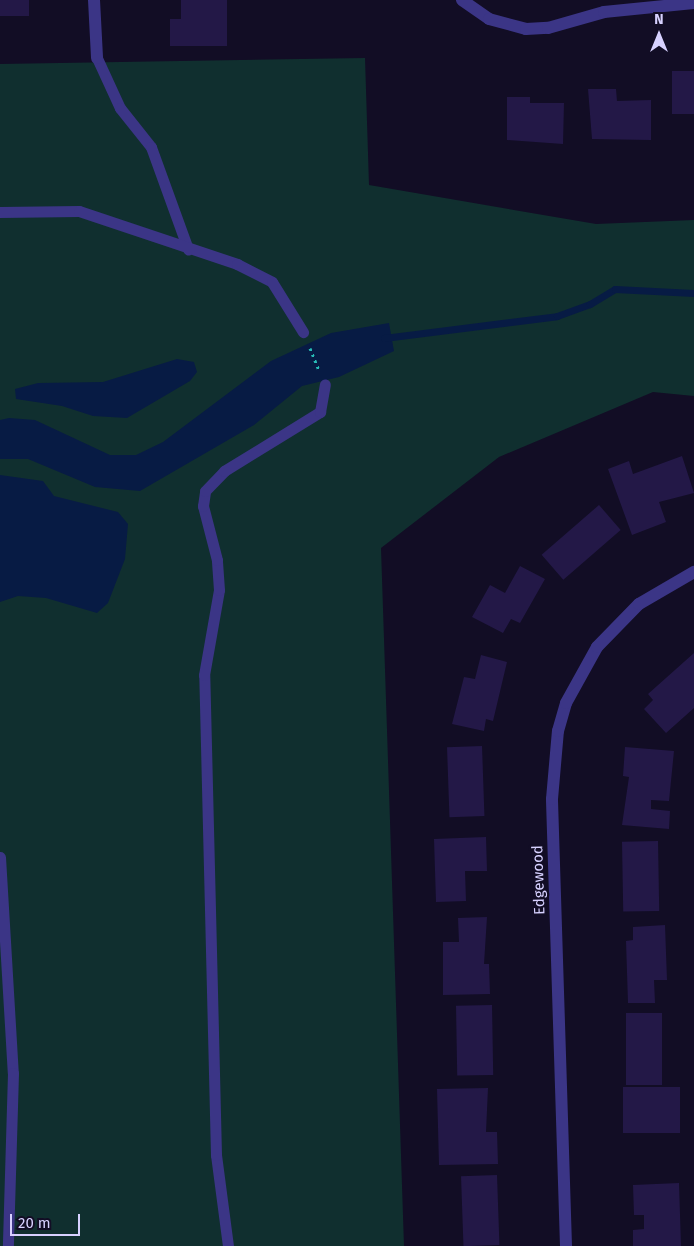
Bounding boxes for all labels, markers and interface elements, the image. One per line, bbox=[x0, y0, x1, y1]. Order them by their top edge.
north arrow bbox=[634, 10, 684, 60]
text: N bbox=[654, 11, 664, 28]
street label: Edgewood bbox=[529, 845, 549, 915]
scale bar bbox=[12, 1204, 82, 1236]
text: 20 m bbox=[18, 1214, 51, 1232]

